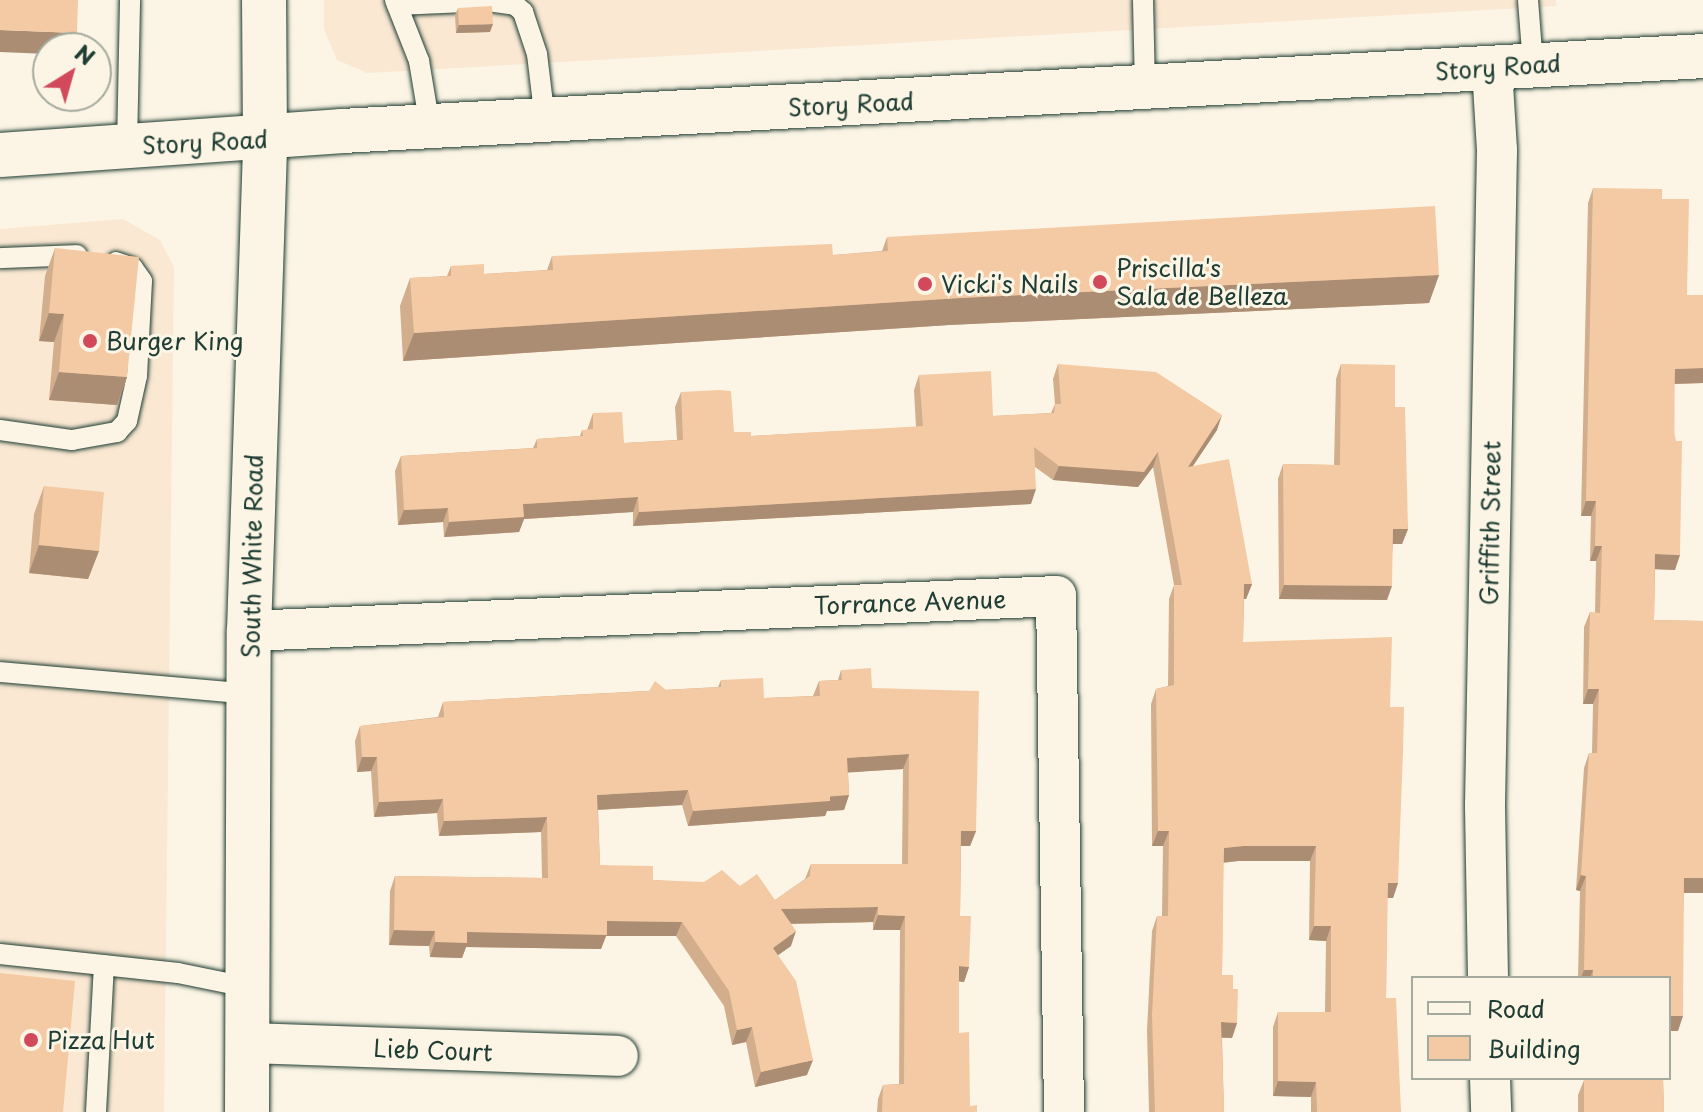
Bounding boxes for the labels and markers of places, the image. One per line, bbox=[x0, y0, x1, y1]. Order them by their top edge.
place label: Priscilla's Sala de Belleza bbox=[1116, 254, 1292, 310]
place label: Vicki's Nails bbox=[941, 270, 1079, 298]
marker: Priscilla's Sala de Belleza bbox=[1091, 273, 1109, 291]
marker: Vicki's Nails bbox=[916, 275, 934, 293]
place label: Burger King bbox=[106, 327, 243, 355]
marker: Burger King bbox=[81, 332, 99, 350]
place label: Pizza Hut bbox=[47, 1026, 156, 1054]
marker: Pizza Hut bbox=[22, 1031, 40, 1049]

